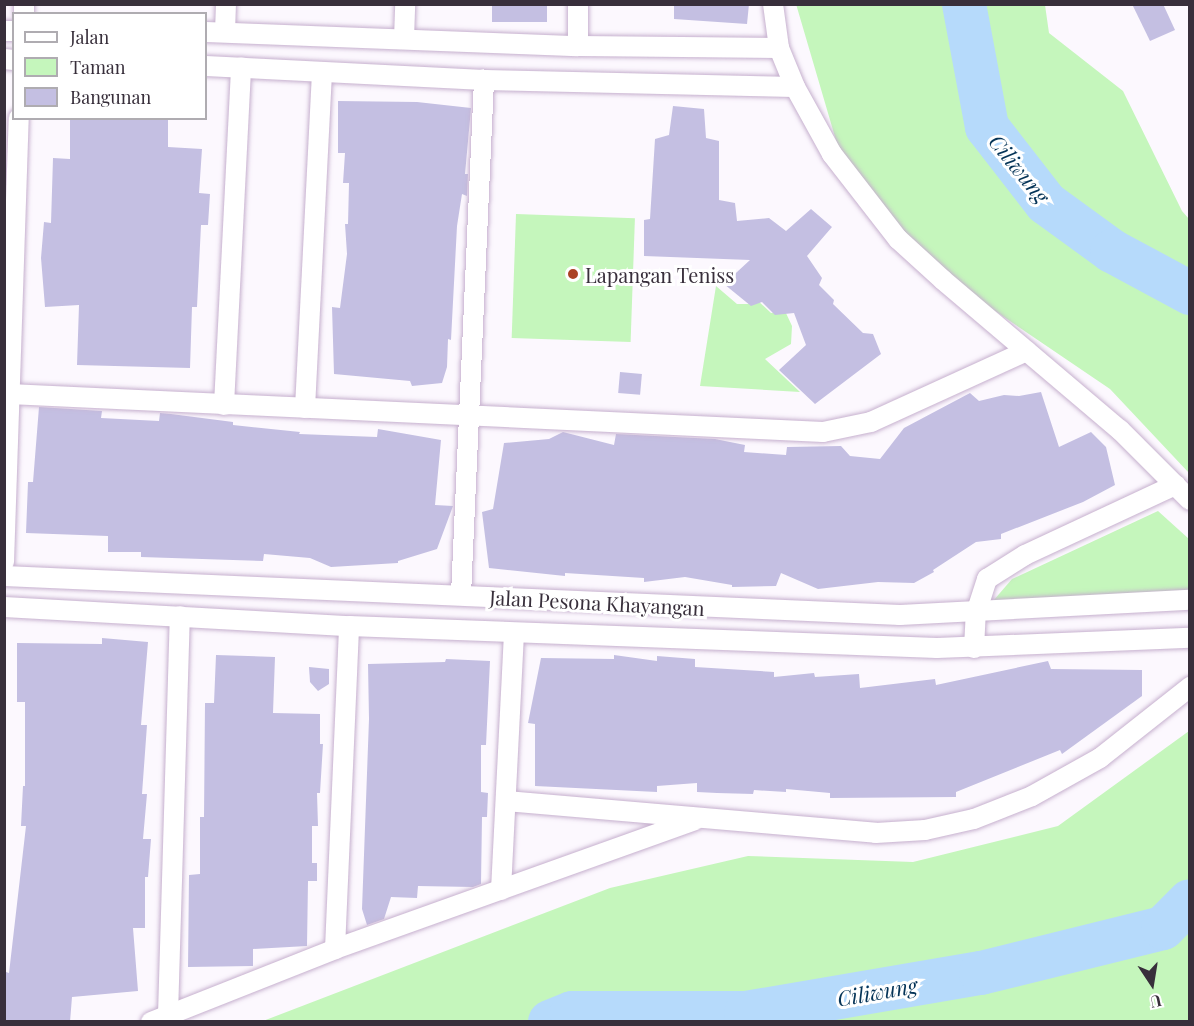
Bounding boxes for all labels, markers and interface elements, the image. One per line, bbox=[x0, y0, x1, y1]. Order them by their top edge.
legend bbox=[12, 12, 207, 120]
text: Jalan bbox=[70, 25, 109, 49]
text: Taman bbox=[70, 55, 126, 79]
text: Bangunan bbox=[70, 85, 151, 109]
water label: Ciliwung bbox=[985, 129, 1055, 207]
place label: Lapangan Teniss bbox=[585, 262, 735, 286]
marker: Lapangan Teniss bbox=[566, 267, 580, 281]
street label: Jalan Pesona Khayangan bbox=[489, 584, 705, 620]
north arrow bbox=[1122, 954, 1182, 1014]
water label: Ciliwung bbox=[835, 972, 919, 1010]
text: U bbox=[1148, 991, 1163, 1014]

